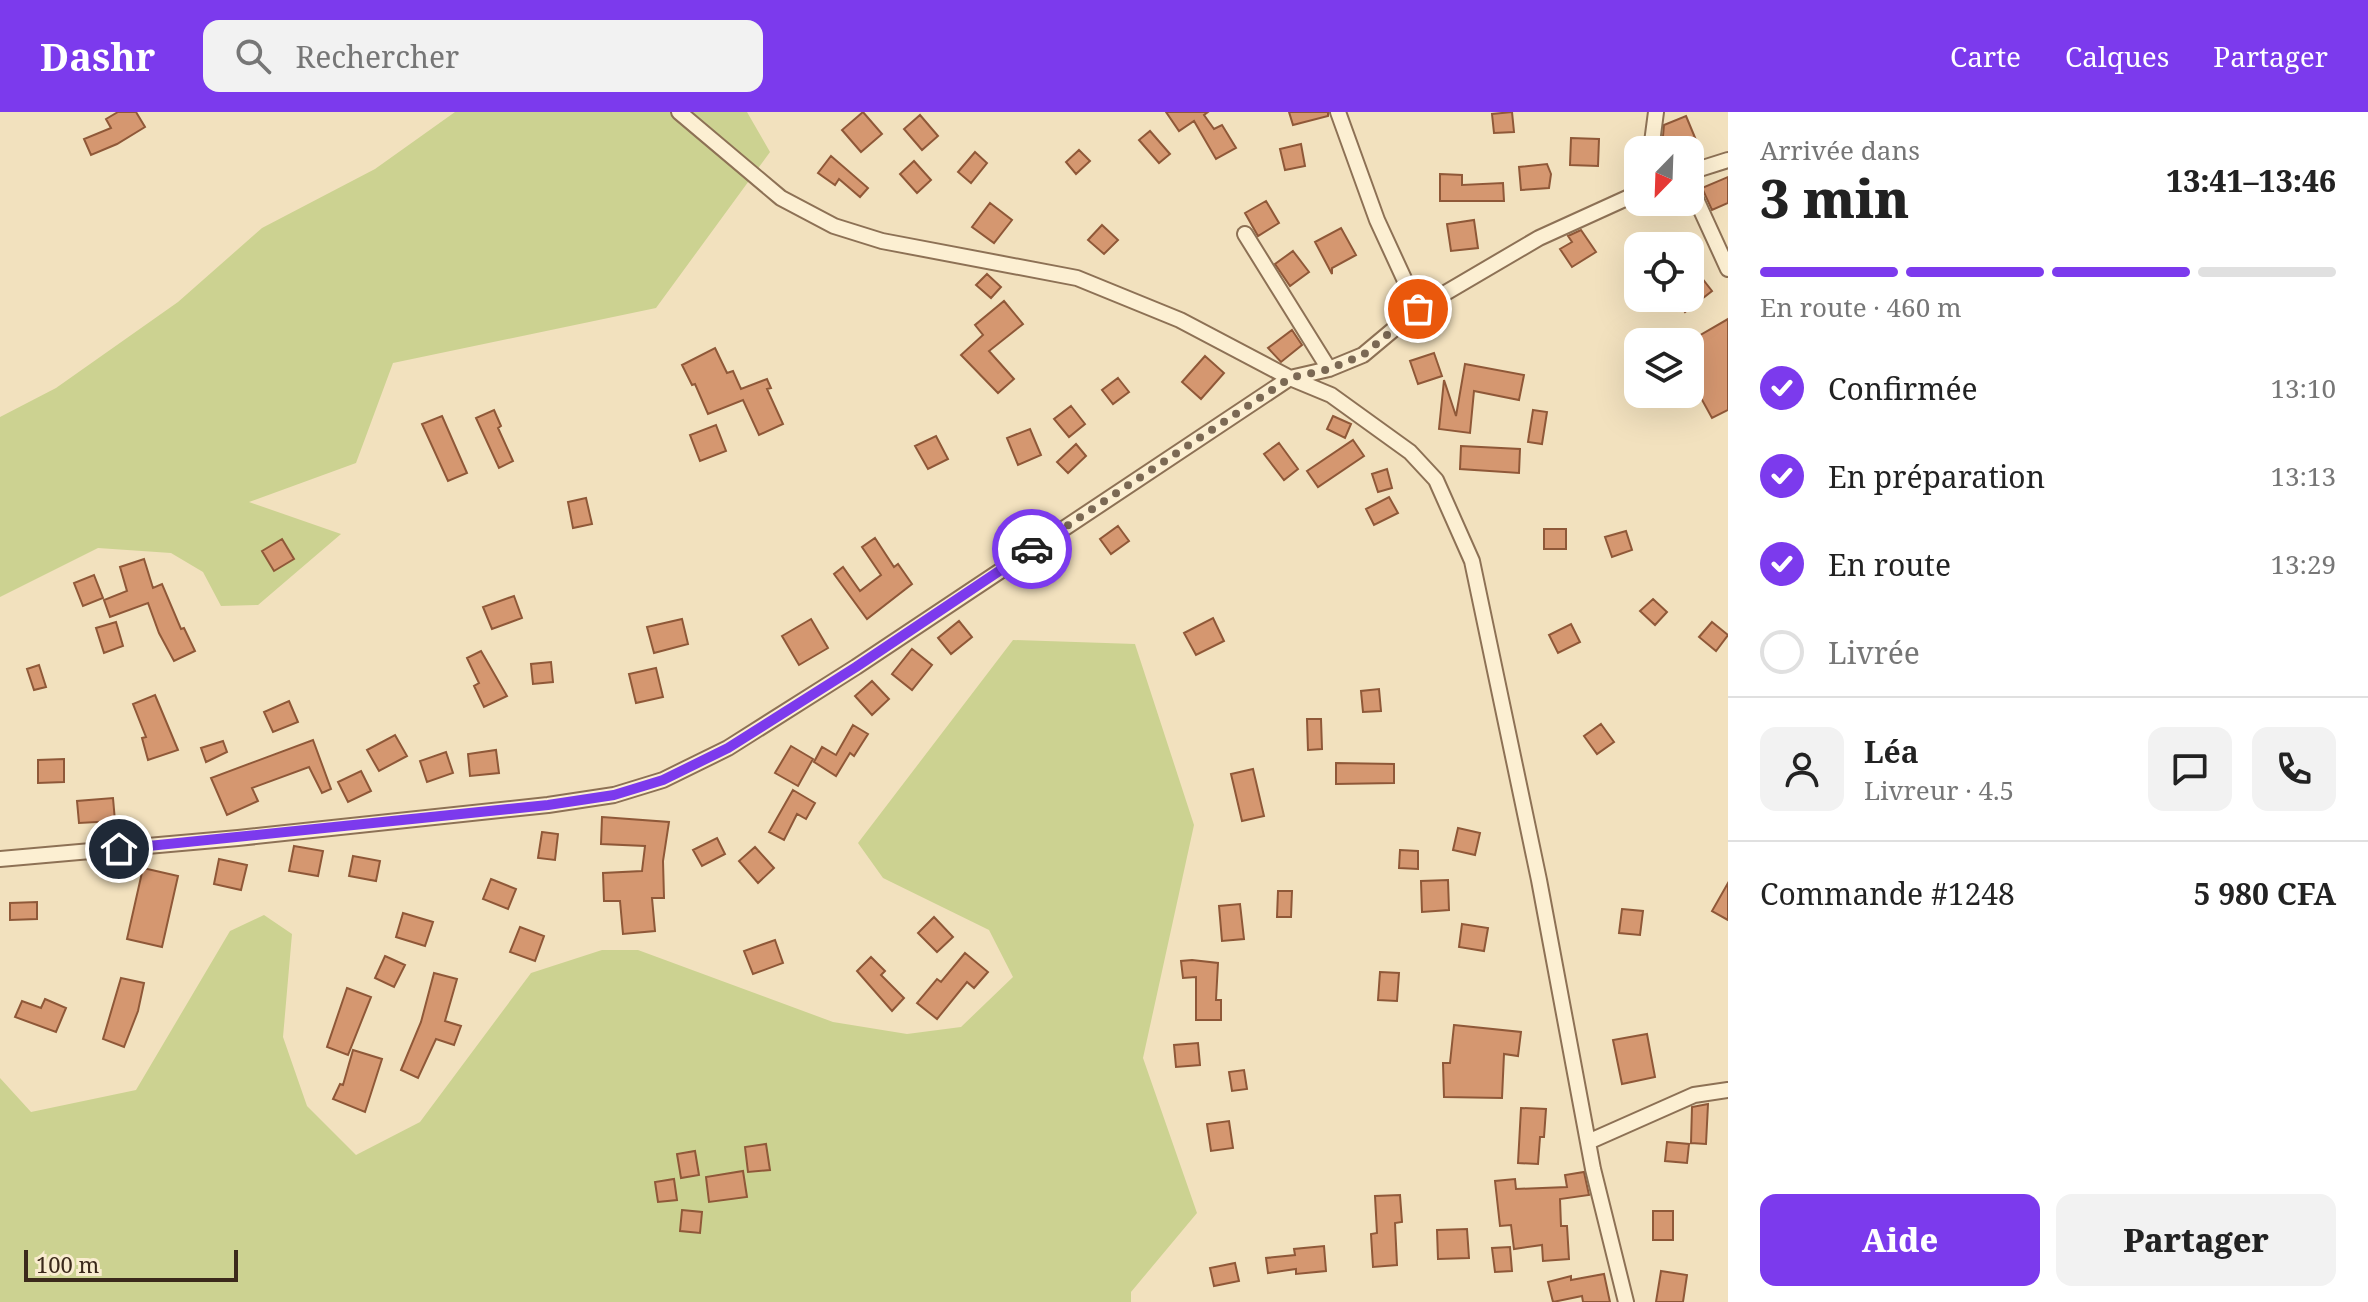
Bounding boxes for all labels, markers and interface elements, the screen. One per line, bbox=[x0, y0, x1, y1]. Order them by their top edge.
search box bbox=[203, 20, 763, 92]
text: Dashr bbox=[40, 30, 155, 82]
icon: search bbox=[231, 34, 275, 78]
text: Rechercher bbox=[295, 36, 459, 77]
text: Carte bbox=[1950, 37, 2021, 75]
text: Calques bbox=[2065, 37, 2169, 75]
text: Partager bbox=[2213, 37, 2328, 75]
text: Arrivée dans bbox=[1760, 132, 1920, 168]
north arrow bbox=[1624, 136, 1704, 216]
map controls bbox=[1624, 136, 1704, 408]
text: 13:41–13:46 bbox=[2166, 160, 2336, 201]
text: 3 min bbox=[1760, 162, 1909, 233]
button: locate bbox=[1624, 232, 1704, 312]
pin bbox=[1384, 275, 1452, 343]
icon: bag bbox=[1396, 287, 1440, 331]
text: En route · 460 m bbox=[1760, 289, 1962, 325]
button: layers bbox=[1624, 328, 1704, 408]
icon: check bbox=[1760, 366, 1804, 410]
text: Confirmée bbox=[1828, 368, 1978, 409]
text: 13:10 bbox=[2270, 370, 2336, 406]
icon: check bbox=[1760, 454, 1804, 498]
text: En préparation bbox=[1828, 456, 2045, 497]
text: 13:13 bbox=[2270, 458, 2336, 494]
courier bbox=[992, 509, 1072, 589]
icon: car bbox=[1010, 527, 1054, 571]
icon: check bbox=[1760, 542, 1804, 586]
text: En route bbox=[1828, 544, 1951, 585]
text: 13:29 bbox=[2270, 546, 2336, 582]
text: Livrée bbox=[1828, 632, 1920, 673]
button: person bbox=[1760, 727, 1844, 811]
button: chat bbox=[2148, 727, 2232, 811]
button: phone bbox=[2252, 727, 2336, 811]
text: Léa bbox=[1864, 731, 1919, 772]
text: Livreur · 4.5 bbox=[1864, 772, 2014, 808]
pin bbox=[85, 815, 153, 883]
icon: home bbox=[97, 827, 141, 871]
text: Commande #1248 bbox=[1760, 873, 2015, 914]
text: 5 980 CFA bbox=[2193, 873, 2336, 914]
button: Aide bbox=[1760, 1194, 2040, 1286]
button: Partager bbox=[2056, 1194, 2336, 1286]
scale bar bbox=[24, 1246, 238, 1282]
text: 100 m bbox=[36, 1249, 99, 1279]

